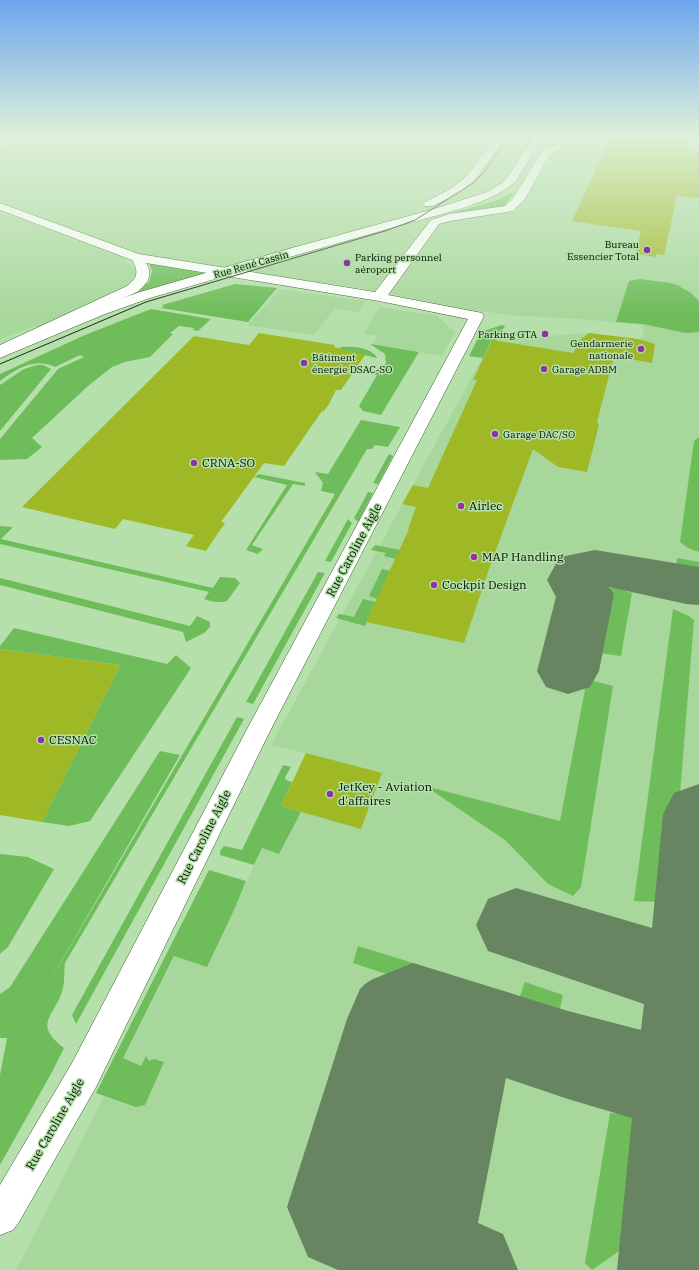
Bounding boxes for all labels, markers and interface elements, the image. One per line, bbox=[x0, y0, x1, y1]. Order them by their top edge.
place label: Bureau Essencier Total bbox=[567, 238, 639, 263]
marker: Bureau Essencier Total bbox=[642, 245, 652, 255]
street label: Rue René Cassin bbox=[212, 247, 291, 281]
place label: Parking personnel aéroport bbox=[355, 251, 442, 276]
marker: Parking personnel aéroport bbox=[342, 258, 352, 268]
place label: Parking GTA bbox=[478, 328, 537, 341]
marker: Parking GTA bbox=[540, 329, 550, 339]
place label: Gendarmerie nationale bbox=[570, 337, 633, 362]
marker: Gendarmerie nationale bbox=[636, 344, 646, 354]
place label: Bâtiment énergie DSAC-SO bbox=[312, 351, 392, 376]
marker: Bâtiment énergie DSAC-SO bbox=[299, 358, 309, 368]
place label: Garage ADBM bbox=[552, 363, 617, 376]
marker: Garage ADBM bbox=[539, 364, 549, 374]
place label: Garage DAC/SO bbox=[503, 428, 575, 441]
marker: Garage DAC/SO bbox=[490, 429, 500, 439]
place label: CRNA-SO bbox=[202, 455, 255, 470]
marker: CRNA-SO bbox=[189, 458, 199, 468]
place label: Airlec bbox=[469, 498, 503, 513]
street label: Rue Caroline Aigle bbox=[323, 500, 385, 599]
marker: Airlec bbox=[456, 501, 466, 511]
place label: MAP Handling bbox=[482, 549, 564, 564]
marker: MAP Handling bbox=[469, 552, 479, 562]
place label: Cockpit Design bbox=[442, 577, 527, 592]
marker: Cockpit Design bbox=[429, 580, 439, 590]
place label: CESNAC bbox=[49, 732, 97, 747]
marker: CESNAC bbox=[36, 735, 46, 745]
place label: JetKey - Aviation d'affaires bbox=[338, 779, 433, 808]
street label: Rue Caroline Aigle bbox=[173, 787, 234, 886]
marker: JetKey - Aviation d'affaires bbox=[325, 789, 335, 799]
street label: Rue Caroline Aigle bbox=[22, 1075, 87, 1172]

